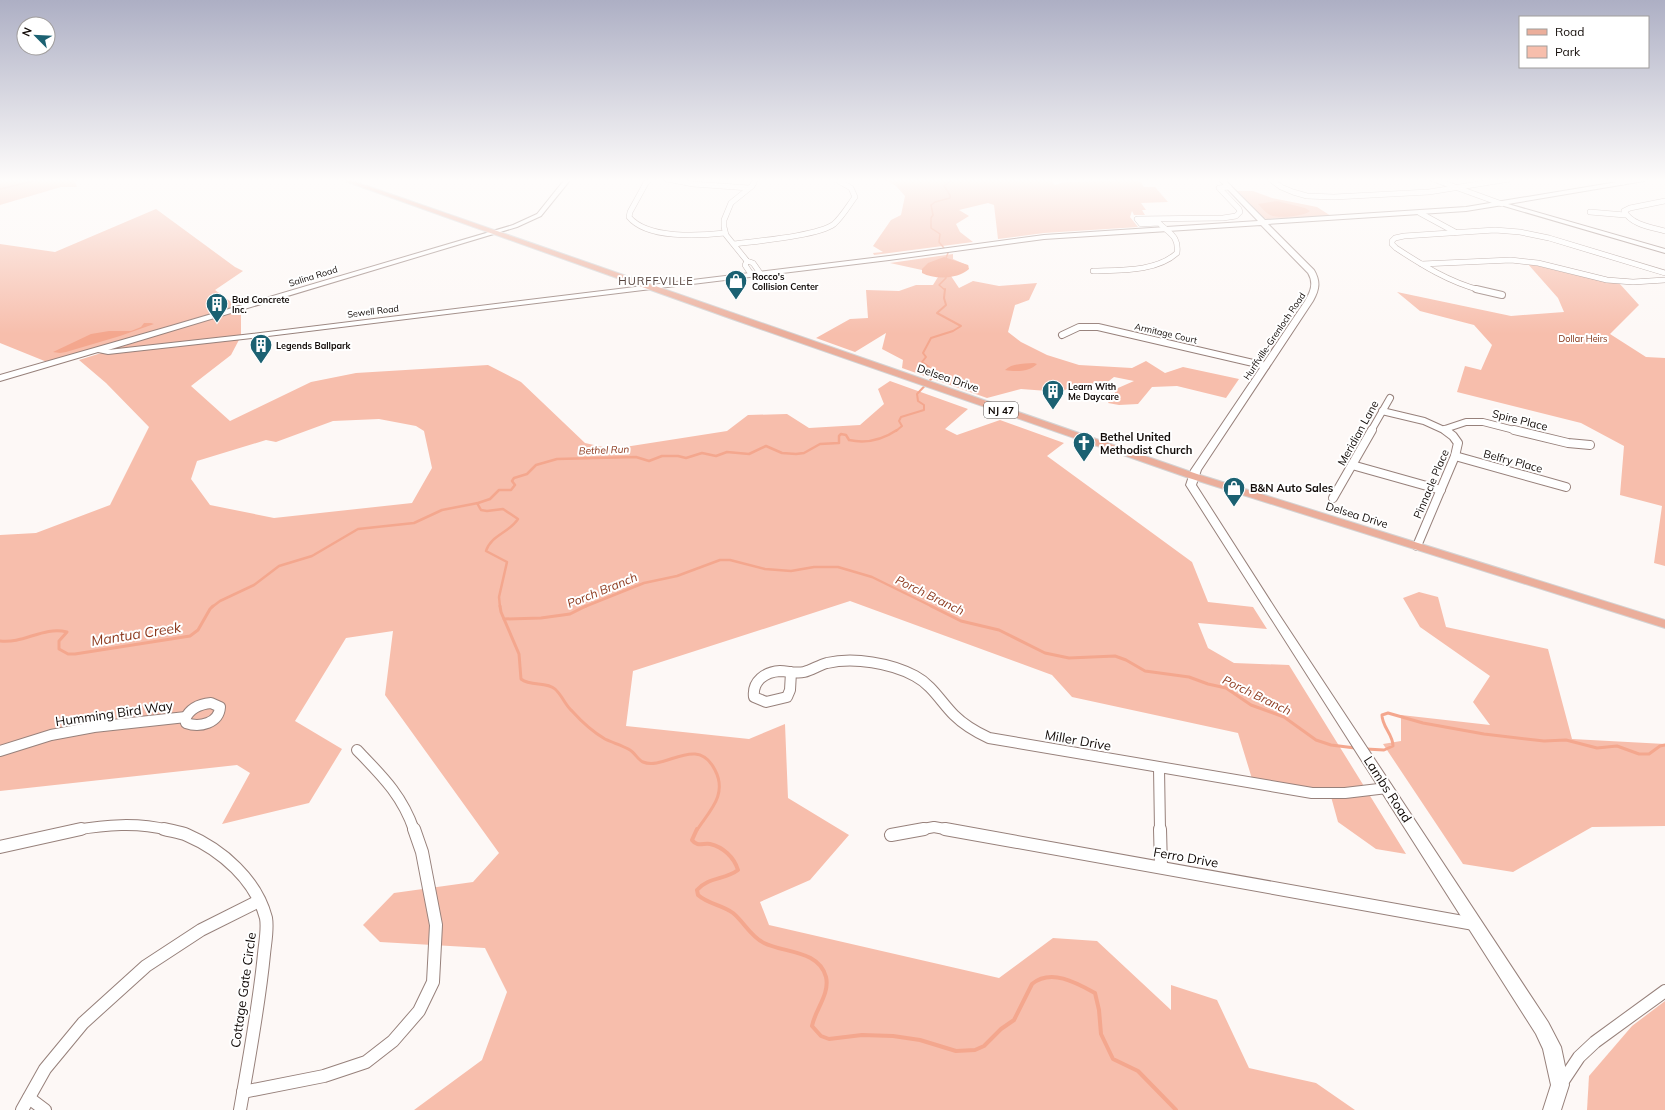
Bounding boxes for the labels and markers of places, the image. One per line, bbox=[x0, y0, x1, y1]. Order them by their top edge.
shop icon: Rocco's Collision Center bbox=[723, 268, 749, 301]
place label: Rocco's Collision Center bbox=[752, 271, 819, 292]
building icon: Bud Concrete Inc. bbox=[204, 291, 230, 324]
place label: Bud Concrete Inc. bbox=[232, 294, 290, 315]
building icon: Legends Ballpark bbox=[248, 332, 274, 365]
place label: Legends Ballpark bbox=[276, 340, 352, 351]
building icon: Learn With Me Daycare bbox=[1040, 378, 1066, 411]
place label: Learn With Me Daycare bbox=[1068, 381, 1119, 403]
church icon: Bethel United Methodist Church bbox=[1071, 430, 1097, 463]
place label: Bethel United Methodist Church bbox=[1100, 430, 1192, 457]
shop icon: B&N Auto Sales bbox=[1221, 475, 1247, 508]
place label: B&N Auto Sales bbox=[1250, 481, 1334, 495]

